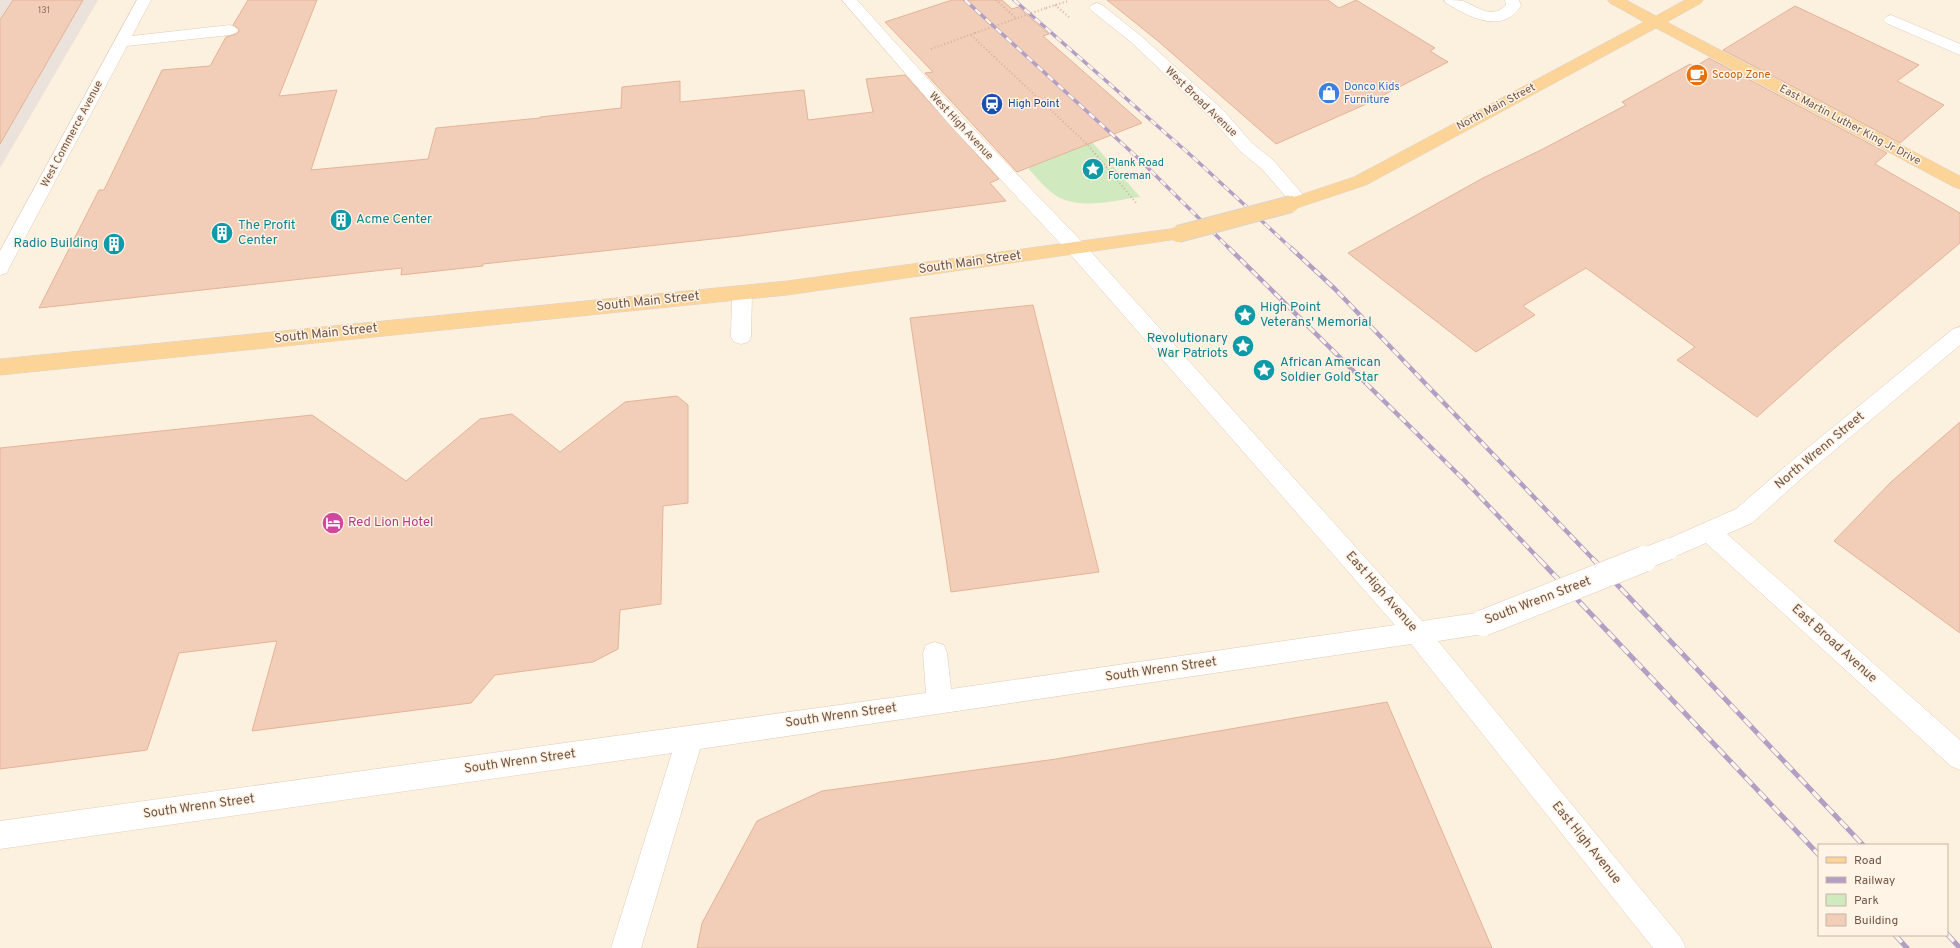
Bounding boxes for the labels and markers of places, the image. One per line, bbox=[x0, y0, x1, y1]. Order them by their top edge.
cafe icon: Scoop Zone bbox=[1684, 62, 1710, 88]
place label: Scoop Zone bbox=[1712, 68, 1771, 82]
shop icon: Donco Kids Furniture bbox=[1316, 80, 1342, 106]
place label: Donco Kids Furniture bbox=[1344, 80, 1400, 107]
station icon: High Point bbox=[979, 91, 1005, 117]
place label: High Point bbox=[1008, 97, 1060, 111]
place icon: Plank Road Foreman bbox=[1080, 156, 1106, 182]
place label: Plank Road Foreman bbox=[1108, 156, 1164, 183]
building icon: Acme Center bbox=[328, 207, 354, 233]
place label: Acme Center bbox=[356, 212, 432, 228]
place label: The Profit Center bbox=[238, 218, 296, 249]
building icon: The Profit Center bbox=[209, 220, 235, 246]
building icon: Radio Building bbox=[101, 231, 127, 257]
place label: Radio Building bbox=[14, 236, 98, 252]
place label: High Point Veterans' Memorial bbox=[1260, 300, 1372, 331]
place icon: High Point Veterans' Memorial bbox=[1232, 302, 1258, 328]
place label: Revolutionary War Patriots bbox=[1147, 331, 1228, 362]
place icon: Revolutionary War Patriots bbox=[1230, 333, 1256, 359]
place label: African American Soldier Gold Star bbox=[1280, 355, 1381, 386]
place icon: African American Soldier Gold Star bbox=[1251, 357, 1277, 383]
hotel icon: Red Lion Hotel bbox=[320, 510, 346, 536]
place label: Red Lion Hotel bbox=[348, 515, 433, 531]

